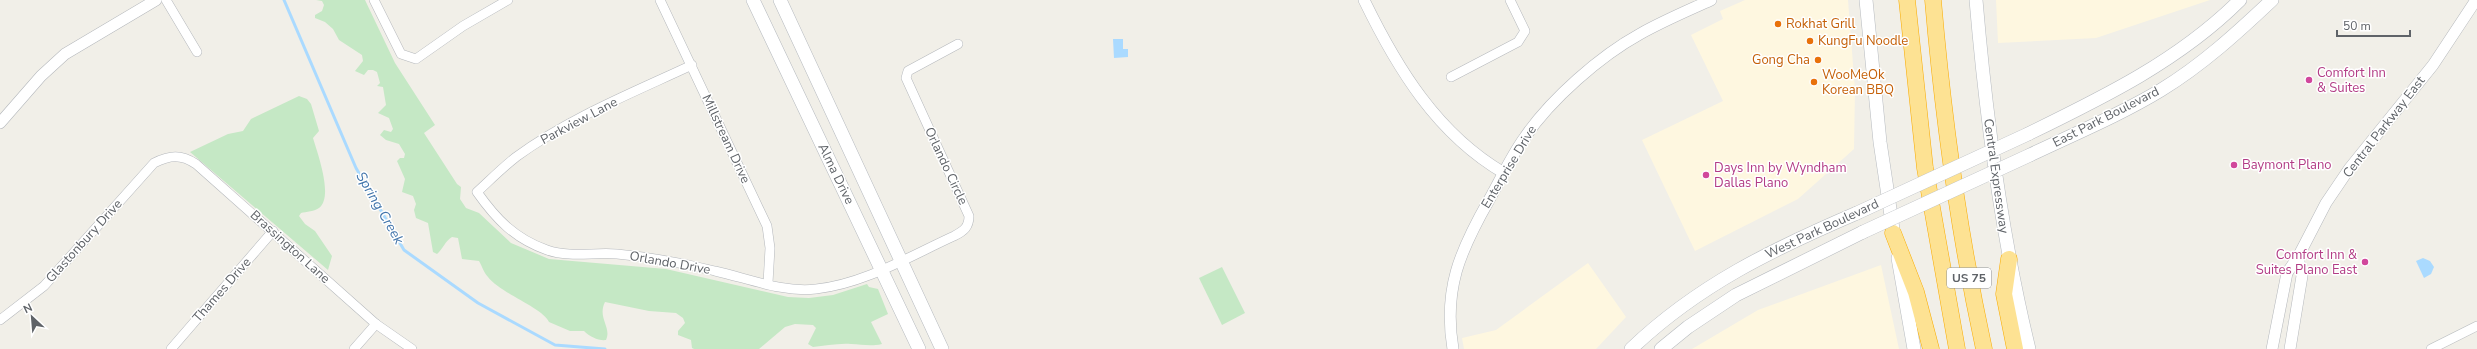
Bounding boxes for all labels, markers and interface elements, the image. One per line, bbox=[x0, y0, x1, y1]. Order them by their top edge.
scale bar bbox=[2337, 12, 2410, 38]
place label: Rokhat Grill bbox=[1786, 15, 1855, 33]
text: 50 m bbox=[2343, 18, 2371, 34]
marker: Rokhat Grill bbox=[1773, 19, 1783, 29]
place label: KungFu Noodle bbox=[1818, 32, 1908, 50]
marker: KungFu Noodle bbox=[1805, 36, 1815, 46]
place label: Gong Cha bbox=[1752, 51, 1810, 69]
marker: Gong Cha bbox=[1813, 55, 1823, 65]
place label: Comfort Inn & Suites bbox=[2317, 64, 2386, 97]
place label: WooMeOk Korean BBQ bbox=[1822, 66, 1894, 99]
street label: Central Parkway East bbox=[2339, 72, 2430, 182]
marker: Comfort Inn & Suites bbox=[2304, 75, 2314, 85]
marker: WooMeOk Korean BBQ bbox=[1809, 77, 1819, 87]
street label: East Park Boulevard bbox=[2050, 82, 2162, 152]
street label: Millstream Drive bbox=[698, 92, 755, 186]
street label: Parkview Lane bbox=[537, 93, 621, 149]
street label: Central Expressway bbox=[1979, 117, 2013, 235]
street label: Enterprise Drive bbox=[1477, 122, 1541, 212]
street label: Orlando Circle bbox=[920, 124, 972, 208]
street label: Alma Drive bbox=[814, 141, 858, 207]
place label: Baymont Plano bbox=[2242, 156, 2332, 174]
place label: Days Inn by Wyndham Dallas Plano bbox=[1714, 159, 1847, 192]
marker: Baymont Plano bbox=[2229, 160, 2239, 170]
water label: Spring Creek bbox=[352, 168, 409, 249]
marker: Days Inn by Wyndham Dallas Plano bbox=[1701, 170, 1711, 180]
street label: Glastonbury Drive bbox=[42, 195, 126, 286]
street label: West Park Boulevard bbox=[1762, 195, 1882, 263]
street label: Brassington Lane bbox=[246, 206, 334, 288]
place label: Comfort Inn & Suites Plano East bbox=[2256, 246, 2357, 279]
street label: Orlando Drive bbox=[628, 247, 712, 279]
street label: Thames Drive bbox=[189, 254, 255, 326]
marker: Comfort Inn & Suites Plano East bbox=[2360, 257, 2370, 267]
road number: US 75 bbox=[1947, 268, 1991, 288]
north arrow bbox=[12, 297, 52, 337]
text: N bbox=[21, 300, 35, 317]

